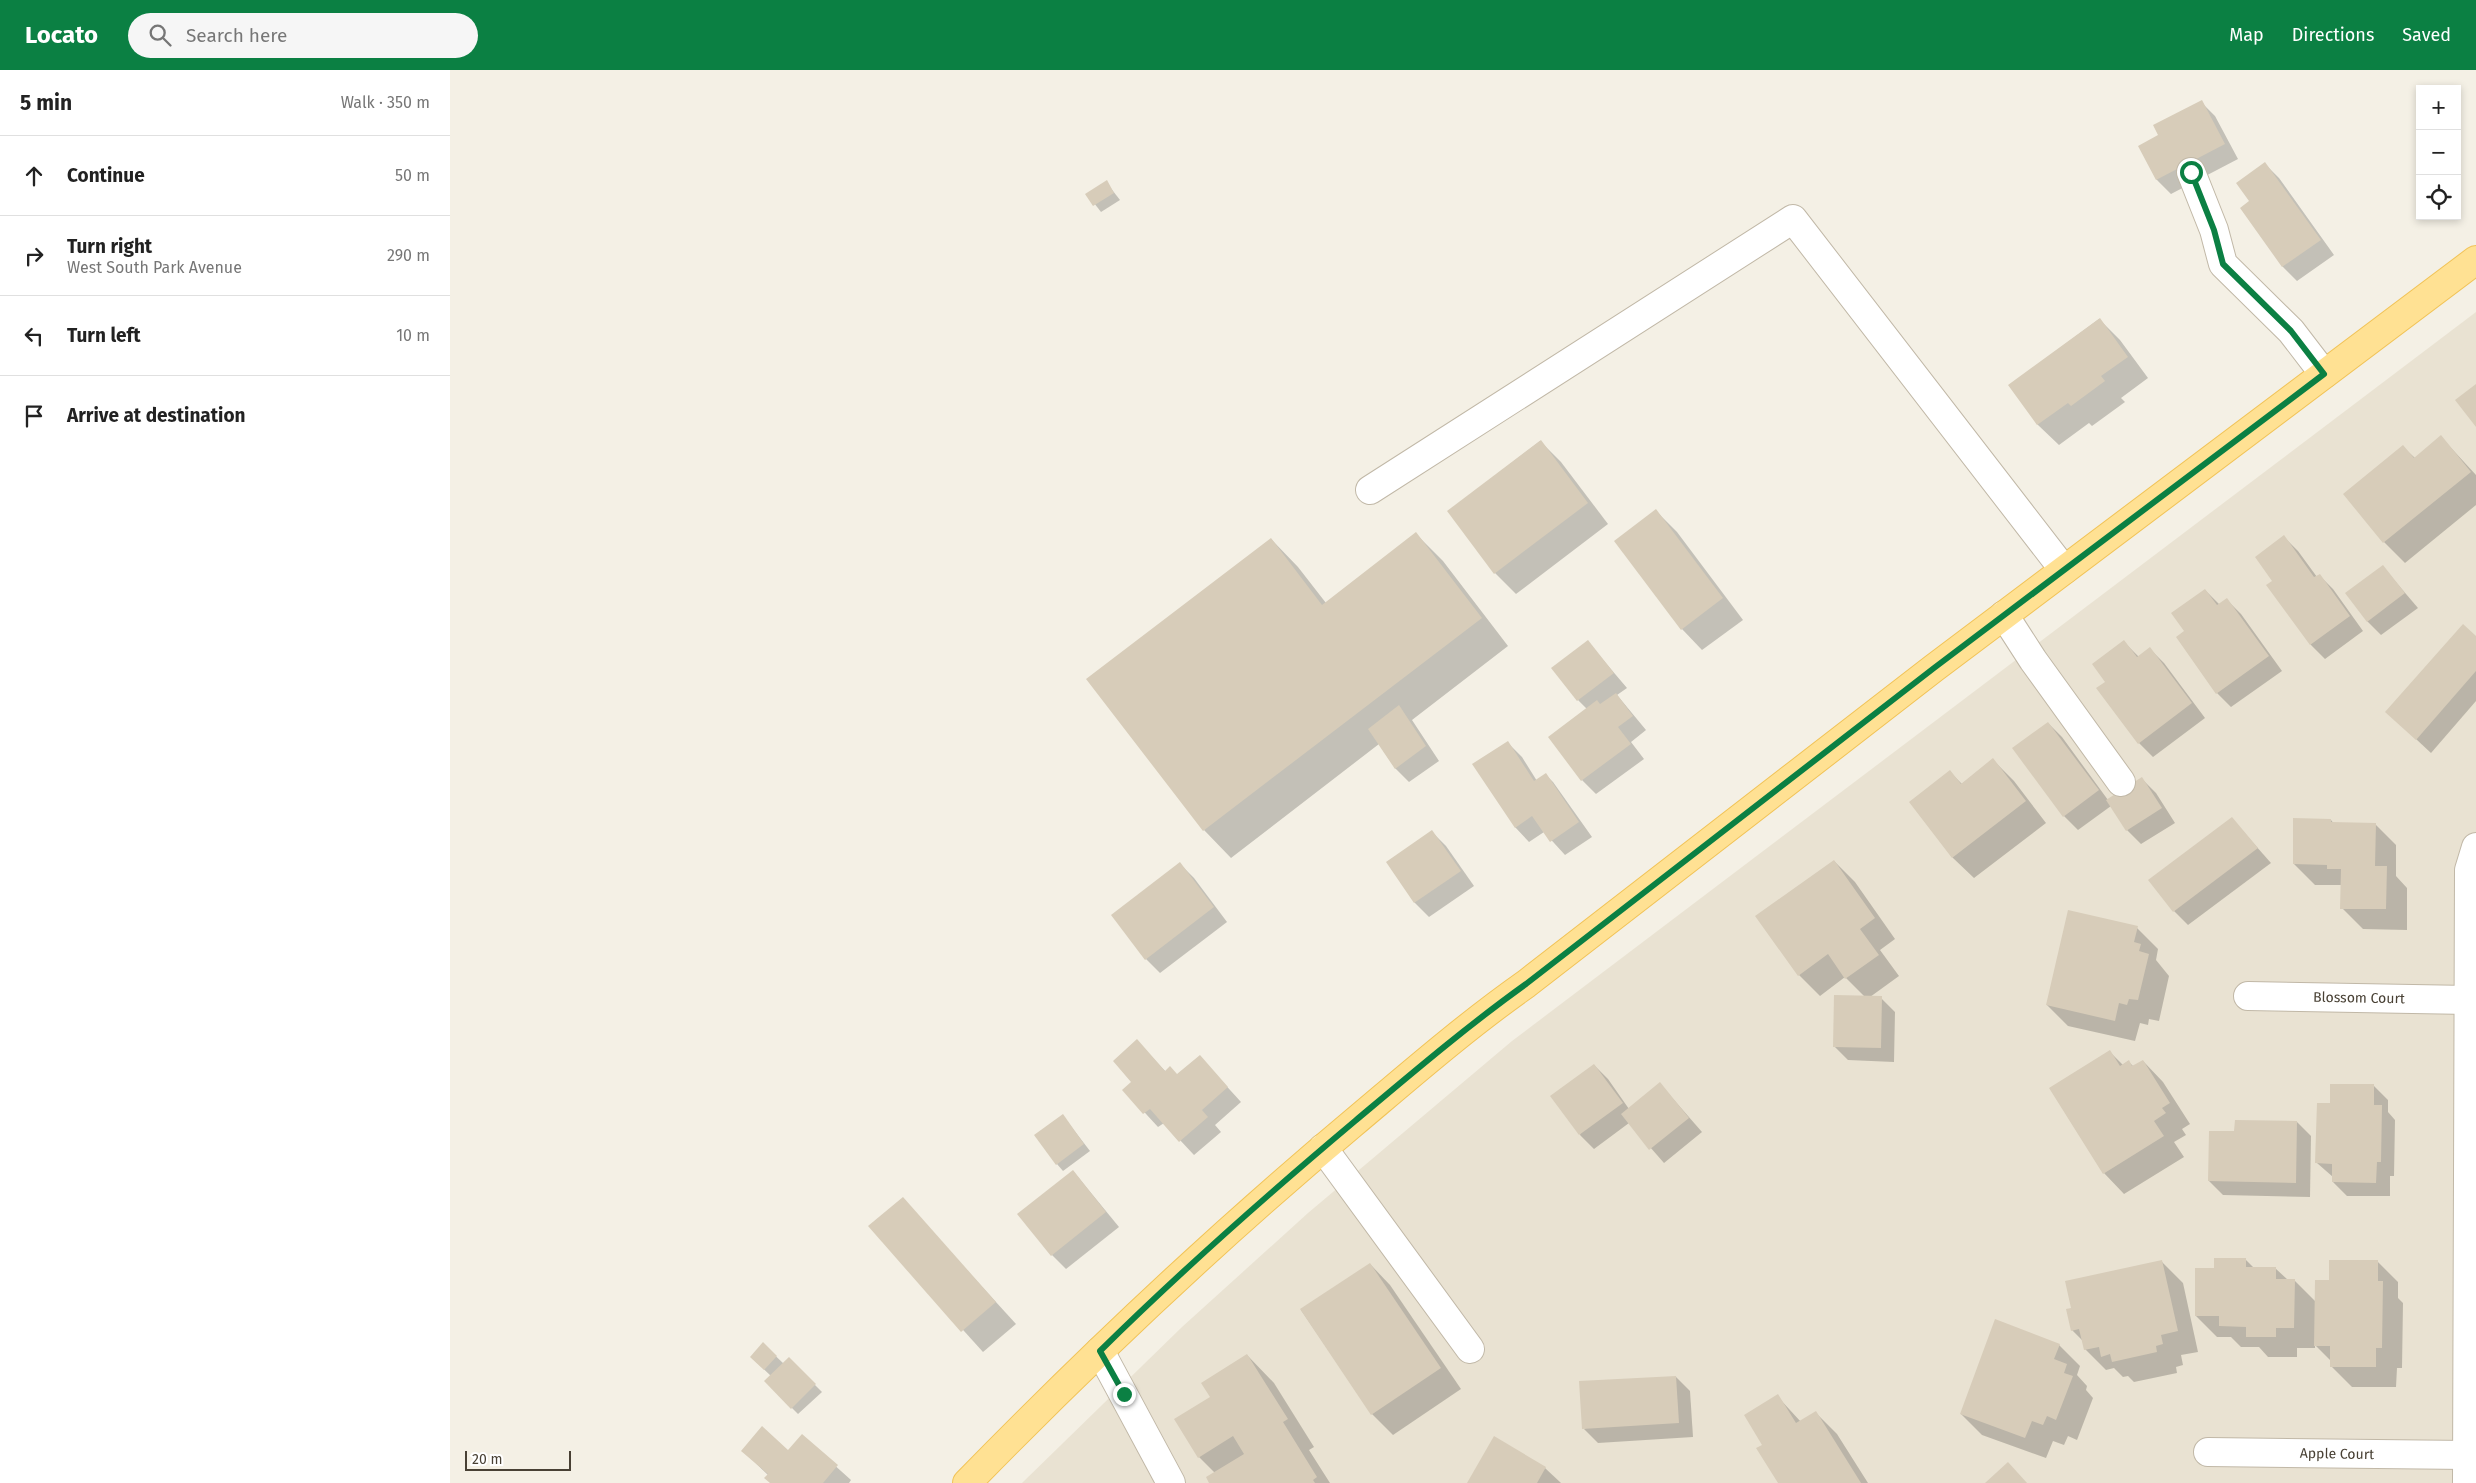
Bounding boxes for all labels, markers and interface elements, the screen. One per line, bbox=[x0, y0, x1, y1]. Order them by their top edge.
search box bbox=[128, 13, 478, 58]
text: Locato bbox=[25, 21, 98, 49]
icon: search bbox=[146, 21, 174, 49]
text: Search here bbox=[186, 24, 287, 47]
text: Map bbox=[2229, 24, 2264, 46]
text: Directions bbox=[2292, 24, 2374, 46]
text: Saved bbox=[2402, 24, 2451, 46]
map controls bbox=[2416, 85, 2461, 220]
button: + bbox=[2416, 85, 2461, 130]
text: 5 min bbox=[20, 90, 72, 116]
text: Walk · 350 m bbox=[341, 93, 430, 112]
button: − bbox=[2416, 130, 2461, 175]
route start bbox=[2180, 161, 2203, 184]
icon: ahead bbox=[20, 162, 48, 190]
text: Continue bbox=[67, 164, 145, 187]
text: 50 m bbox=[395, 166, 430, 185]
button: locate bbox=[2416, 175, 2461, 220]
text: Turn right bbox=[67, 235, 152, 258]
icon: right bbox=[20, 242, 48, 270]
text: 290 m bbox=[387, 246, 430, 265]
text: West South Park Avenue bbox=[67, 258, 242, 277]
icon: left bbox=[20, 322, 48, 350]
text: Turn left bbox=[67, 324, 141, 347]
text: 10 m bbox=[396, 326, 430, 345]
icon: arrive bbox=[20, 402, 48, 430]
text: Arrive at destination bbox=[67, 404, 246, 427]
street label: Blossom Court bbox=[2313, 989, 2406, 1007]
route end bbox=[1113, 1383, 1136, 1406]
street label: Apple Court bbox=[2300, 1445, 2375, 1463]
scale bar bbox=[465, 1448, 571, 1471]
text: 20 m bbox=[472, 1451, 502, 1468]

